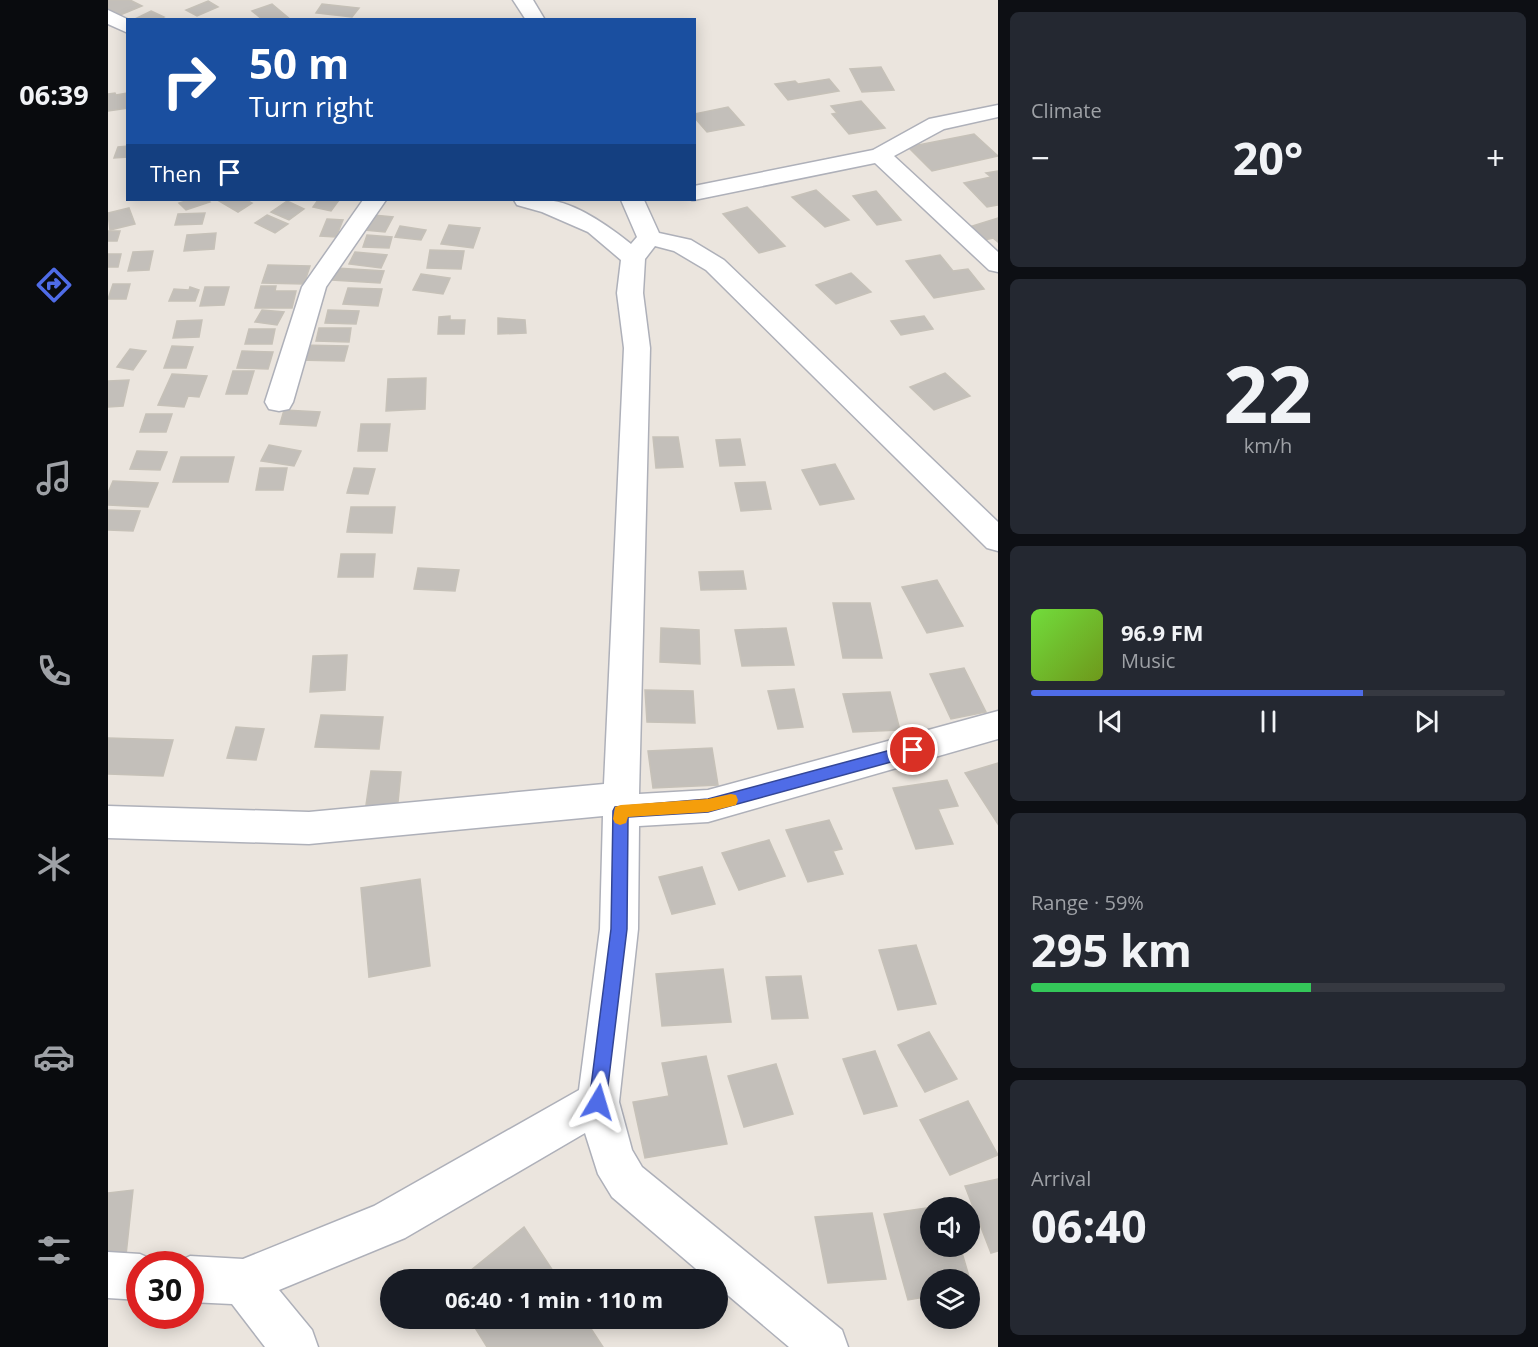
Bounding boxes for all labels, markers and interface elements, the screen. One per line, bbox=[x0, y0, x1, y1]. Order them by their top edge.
text: 50 m bbox=[249, 34, 349, 91]
icon: right bbox=[150, 42, 228, 120]
text: 06:39 bbox=[19, 76, 89, 113]
text: Turn right bbox=[249, 88, 374, 125]
text: Climate bbox=[1031, 97, 1102, 124]
text: 20° bbox=[1233, 127, 1303, 188]
text: − bbox=[1031, 135, 1050, 180]
text: + bbox=[1486, 135, 1505, 180]
icon: arrive bbox=[213, 156, 246, 189]
text: Then bbox=[150, 158, 201, 188]
icon: directions bbox=[33, 264, 75, 306]
text: 22 bbox=[1223, 340, 1313, 446]
text: km/h bbox=[1244, 432, 1292, 459]
icon: music bbox=[33, 457, 75, 499]
text: 96.9 FM bbox=[1121, 617, 1204, 647]
text: Music bbox=[1121, 647, 1175, 674]
icon: phone bbox=[33, 650, 75, 692]
icon: previous bbox=[1094, 705, 1127, 738]
icon: pause bbox=[1252, 705, 1285, 738]
icon: next bbox=[1410, 705, 1443, 738]
pin bbox=[887, 724, 938, 775]
icon: arrive bbox=[896, 733, 929, 766]
icon: climate bbox=[33, 843, 75, 885]
text: Range · 59% bbox=[1031, 889, 1144, 916]
text: 295 km bbox=[1031, 919, 1192, 980]
icon: car bbox=[33, 1036, 75, 1078]
position arrow bbox=[566, 1070, 630, 1134]
text: Arrival bbox=[1031, 1165, 1091, 1192]
text: 06:40 bbox=[1031, 1195, 1147, 1256]
map controls bbox=[920, 1197, 980, 1329]
button: sound bbox=[920, 1197, 980, 1257]
icon: filters bbox=[33, 1229, 75, 1271]
speed limit sign: 30 bbox=[126, 1251, 204, 1329]
button: layers bbox=[920, 1269, 980, 1329]
text: 06:40 · 1 min · 110 m bbox=[445, 1284, 663, 1314]

